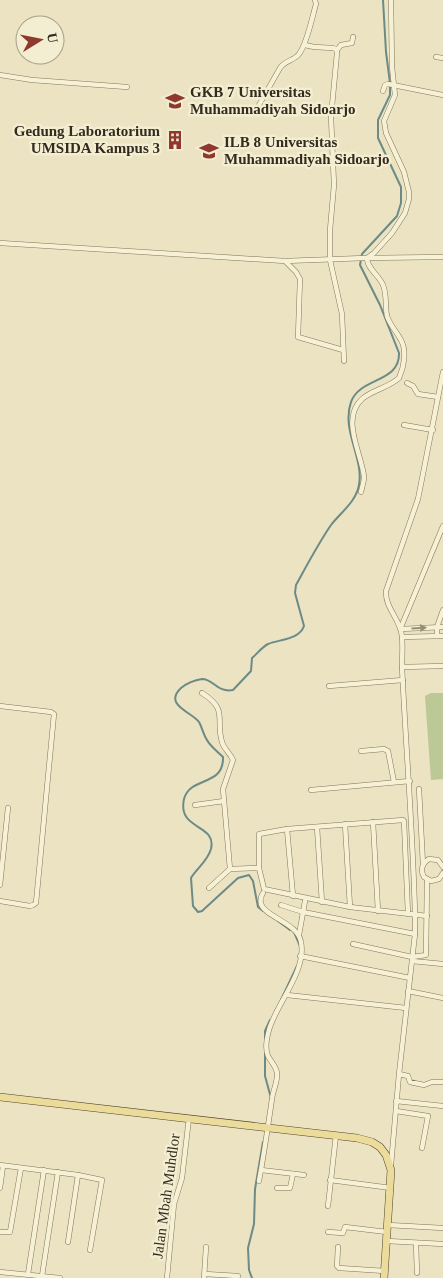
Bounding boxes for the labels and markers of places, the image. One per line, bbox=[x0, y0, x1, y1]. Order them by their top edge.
place label: GKB 7 Universitas Muhammadiyah Sidoarjo bbox=[190, 84, 355, 117]
school or university icon: GKB 7 Universitas Muhammadiyah Sidoarjo bbox=[164, 90, 186, 112]
place label: Gedung Laboratorium UMSIDA Kampus 3 bbox=[14, 123, 161, 156]
building icon: Gedung Laboratorium UMSIDA Kampus 3 bbox=[164, 129, 186, 151]
place label: ILB 8 Universitas Muhammadiyah Sidoarjo bbox=[224, 134, 389, 167]
school or university icon: ILB 8 Universitas Muhammadiyah Sidoarjo bbox=[198, 140, 220, 162]

